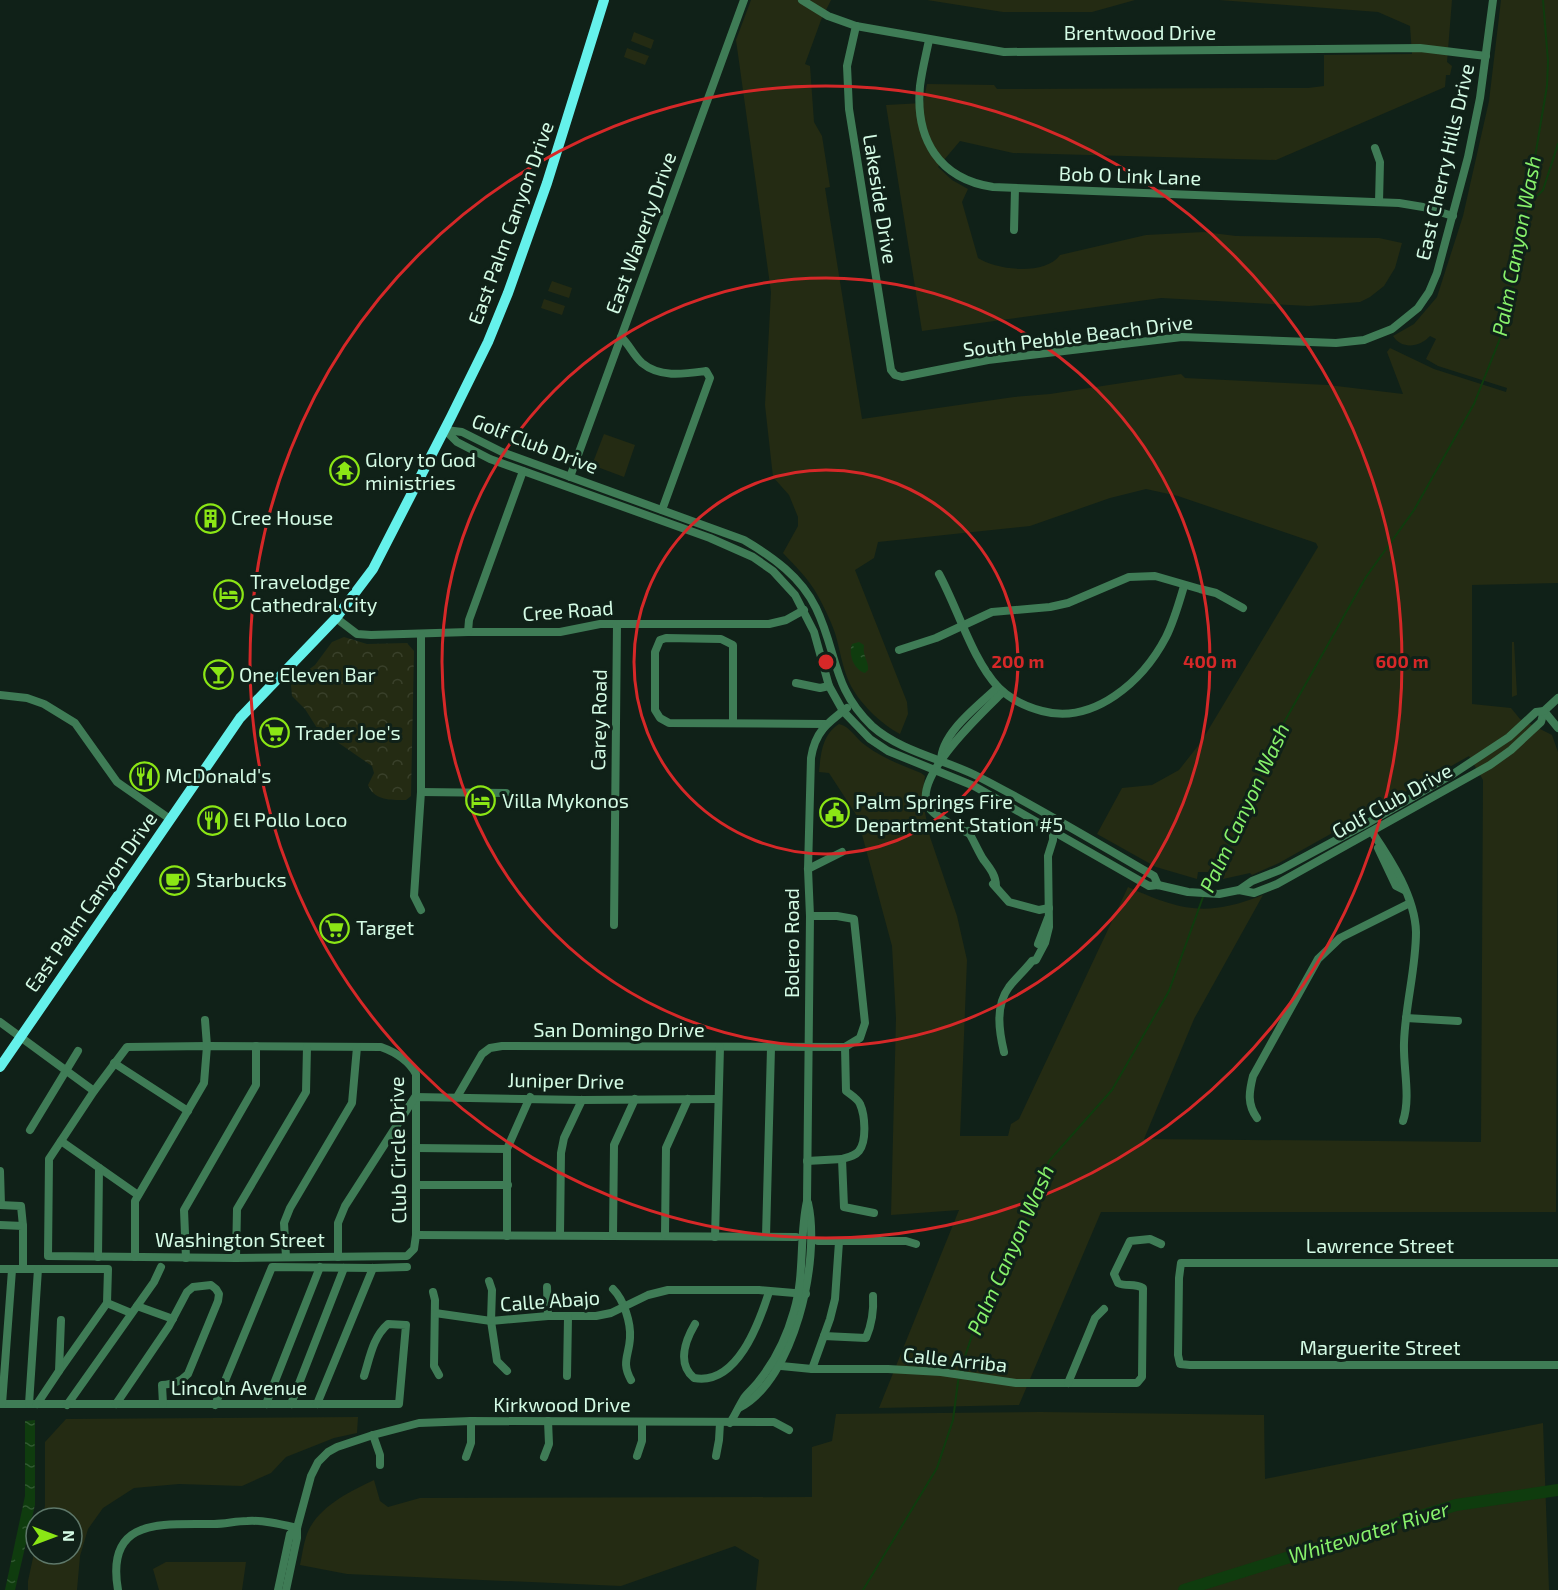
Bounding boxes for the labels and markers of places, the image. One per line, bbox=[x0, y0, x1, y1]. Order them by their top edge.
place label: Glory to God ministries bbox=[365, 447, 476, 494]
temple icon: Glory to God ministries bbox=[328, 455, 360, 487]
building icon: Cree House bbox=[194, 502, 226, 534]
place label: Cree House bbox=[231, 505, 333, 529]
place label: Travelodge Cathedral City bbox=[250, 569, 378, 616]
hotel icon: Travelodge Cathedral City bbox=[213, 578, 245, 610]
centre of rings bbox=[816, 652, 836, 672]
bar icon: One Eleven Bar bbox=[202, 659, 234, 691]
place label: One Eleven Bar bbox=[239, 662, 376, 686]
supermarket icon: Trader Joe's bbox=[258, 717, 290, 749]
place label: Trader Joe's bbox=[295, 720, 401, 744]
restaurant icon: McDonald's bbox=[128, 760, 160, 792]
place label: McDonald's bbox=[165, 763, 271, 787]
hotel icon: Villa Mykonos bbox=[465, 785, 497, 817]
place label: Villa Mykonos bbox=[502, 788, 629, 812]
place label: Palm Springs Fire Department Station #5 bbox=[855, 789, 1063, 836]
public building icon: Palm Springs Fire Department Station #5 bbox=[818, 797, 850, 829]
restaurant icon: El Pollo Loco bbox=[196, 804, 228, 836]
place label: El Pollo Loco bbox=[233, 807, 347, 831]
cafe icon: Starbucks bbox=[159, 864, 191, 896]
place label: Starbucks bbox=[196, 867, 287, 891]
supermarket icon: Target bbox=[319, 912, 351, 944]
place label: Target bbox=[356, 915, 414, 939]

